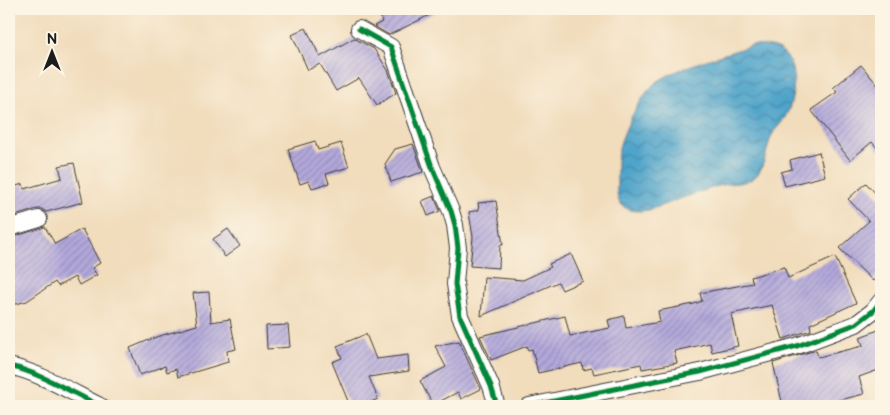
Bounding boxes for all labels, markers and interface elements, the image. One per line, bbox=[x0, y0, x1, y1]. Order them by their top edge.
north arrow bbox=[28, 28, 78, 78]
text: N bbox=[47, 31, 57, 48]

